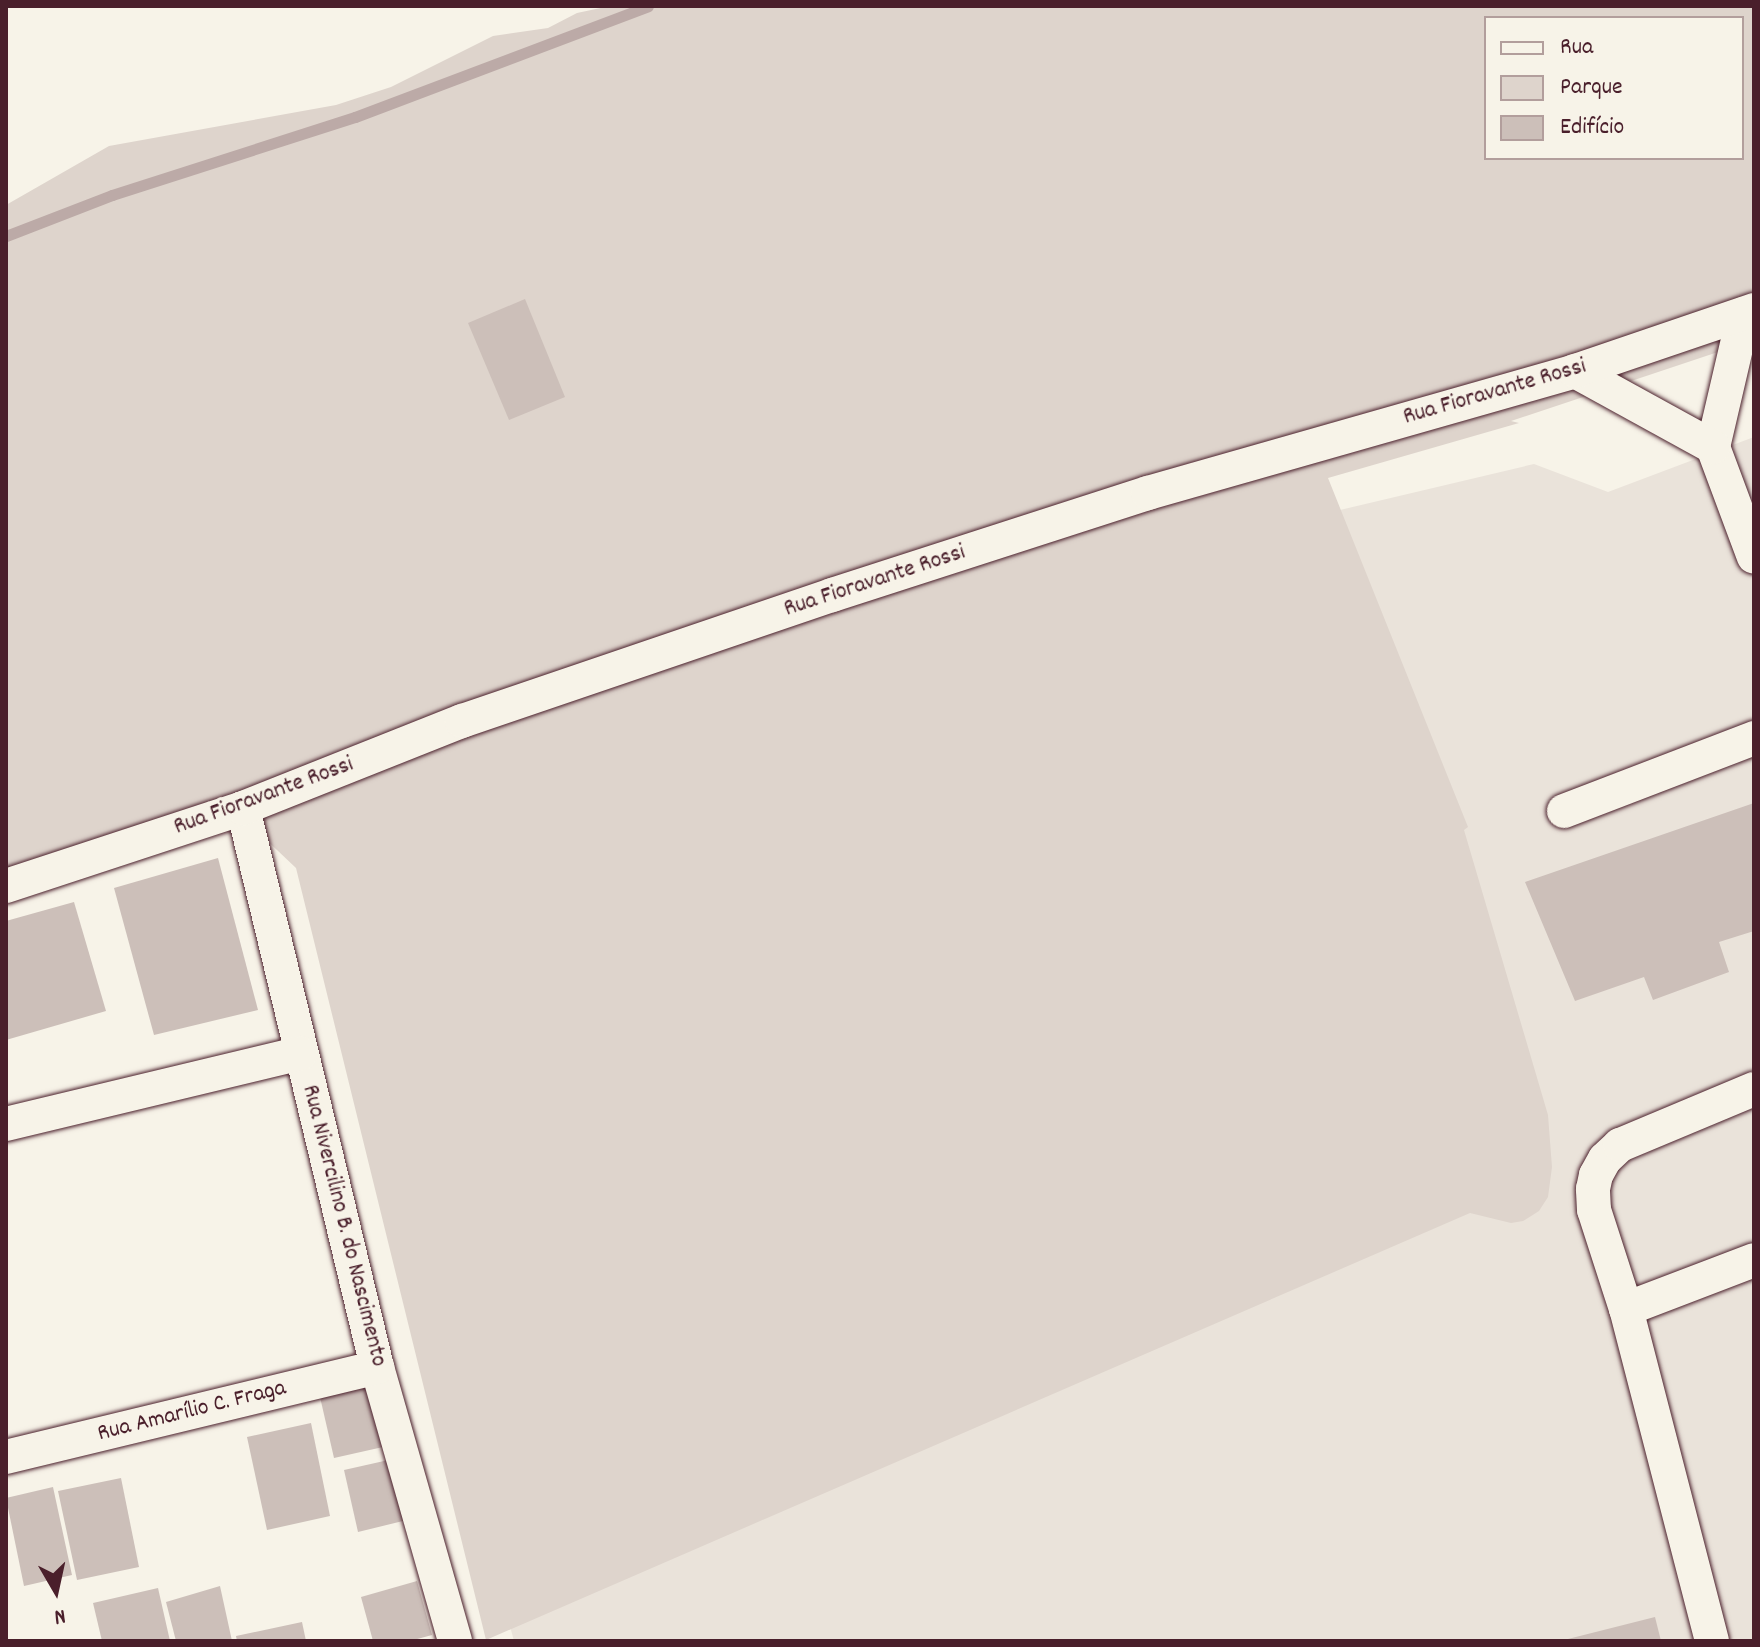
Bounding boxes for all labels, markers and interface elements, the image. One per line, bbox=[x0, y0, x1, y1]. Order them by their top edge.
legend bbox=[1484, 16, 1744, 160]
text: Rua bbox=[1560, 31, 1593, 65]
text: Parque bbox=[1560, 71, 1623, 105]
text: Edifício bbox=[1560, 111, 1624, 145]
street label: Rua Fioravante Rossi bbox=[1400, 353, 1590, 433]
street label: Rua Fioravante Rossi bbox=[781, 539, 969, 625]
street label: Rua Fioravante Rossi bbox=[170, 751, 358, 843]
street label: Rua Nivercilino B. do Nascimento bbox=[294, 1082, 392, 1370]
street label: Rua Amarílio C. Fraga bbox=[95, 1375, 289, 1449]
north arrow bbox=[16, 1551, 96, 1631]
text: N bbox=[52, 1599, 68, 1631]

